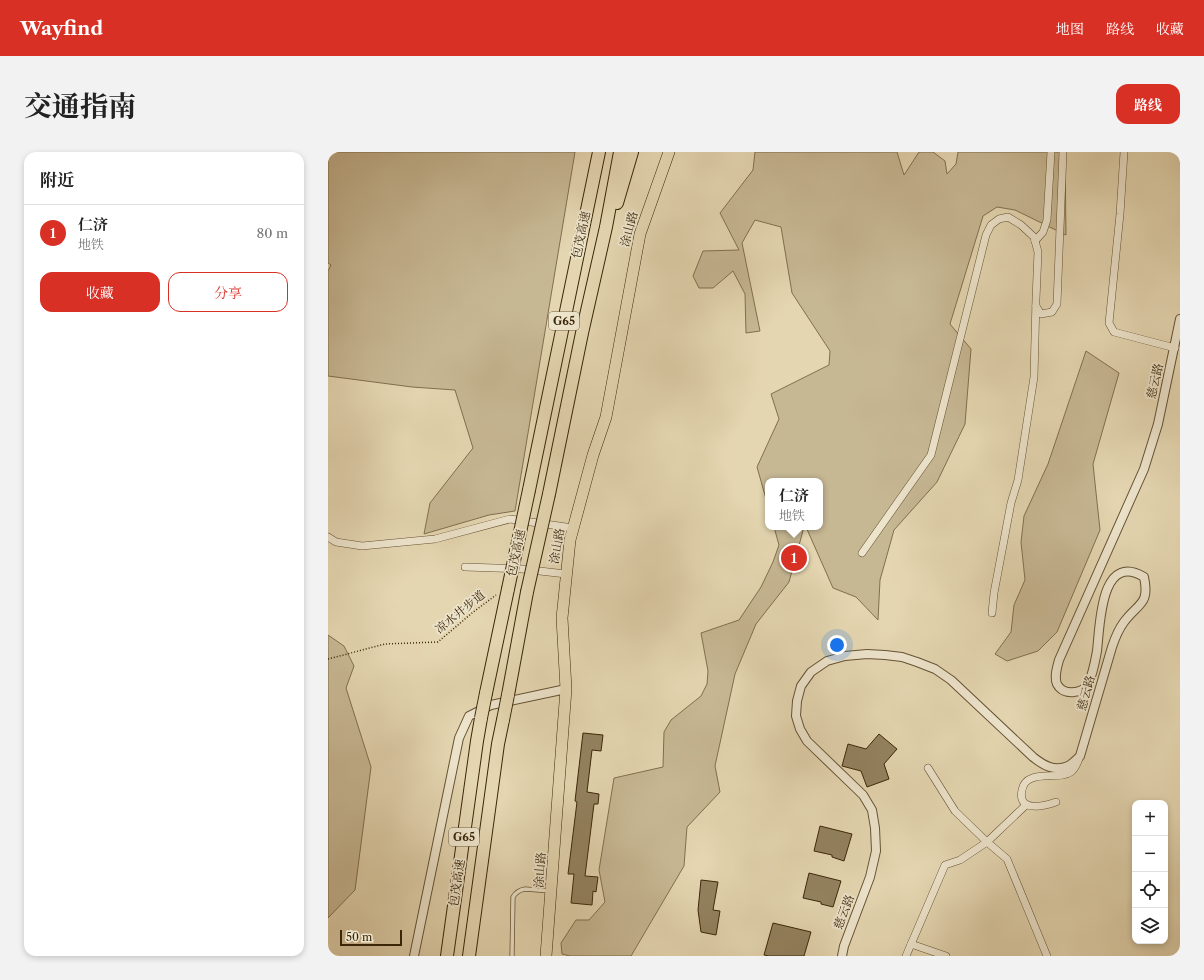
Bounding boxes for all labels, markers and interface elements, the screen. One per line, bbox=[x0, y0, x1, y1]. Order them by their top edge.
text: Wayfind bbox=[20, 17, 103, 40]
text: 地图 bbox=[1056, 20, 1084, 38]
text: 路线 bbox=[1106, 20, 1134, 38]
text: 收藏 bbox=[1156, 20, 1184, 38]
button: 路线 bbox=[1116, 84, 1180, 124]
text: 交通指南 bbox=[24, 89, 136, 123]
text: 附近 bbox=[40, 170, 74, 190]
street label: 包茂高速 bbox=[568, 210, 593, 260]
street label: 涂山路 bbox=[617, 210, 640, 248]
text: 仁济 bbox=[78, 215, 108, 234]
text: 1 bbox=[50, 225, 56, 241]
text: 80 m bbox=[256, 225, 288, 241]
text: 地铁 bbox=[78, 236, 104, 252]
button: 收藏 bbox=[40, 272, 160, 312]
button: 分享 bbox=[168, 272, 288, 312]
road number: G65 bbox=[549, 312, 579, 330]
street label: 慈云路 bbox=[1143, 362, 1166, 400]
popup bbox=[765, 478, 823, 530]
text: 仁济 bbox=[779, 486, 809, 505]
text: 地铁 bbox=[779, 507, 805, 523]
street label: 涂山路 bbox=[546, 527, 567, 565]
street label: 包茂高速 bbox=[503, 528, 528, 578]
pin: 1 bbox=[781, 543, 807, 573]
street label: 凉水井步道 bbox=[432, 587, 488, 636]
your location bbox=[827, 635, 847, 655]
street label: 慈云路 bbox=[1073, 673, 1098, 712]
map controls bbox=[1132, 800, 1168, 944]
button: + bbox=[1132, 800, 1168, 836]
road number: G65 bbox=[449, 828, 479, 846]
button: − bbox=[1132, 836, 1168, 872]
street label: 涂山路 bbox=[531, 851, 548, 888]
street label: 包茂高速 bbox=[446, 858, 467, 908]
button: locate bbox=[1132, 872, 1168, 908]
street label: 慈云路 bbox=[830, 892, 857, 931]
button: layers bbox=[1132, 908, 1168, 944]
scale bar bbox=[340, 928, 402, 947]
text: 50 m bbox=[346, 930, 372, 944]

